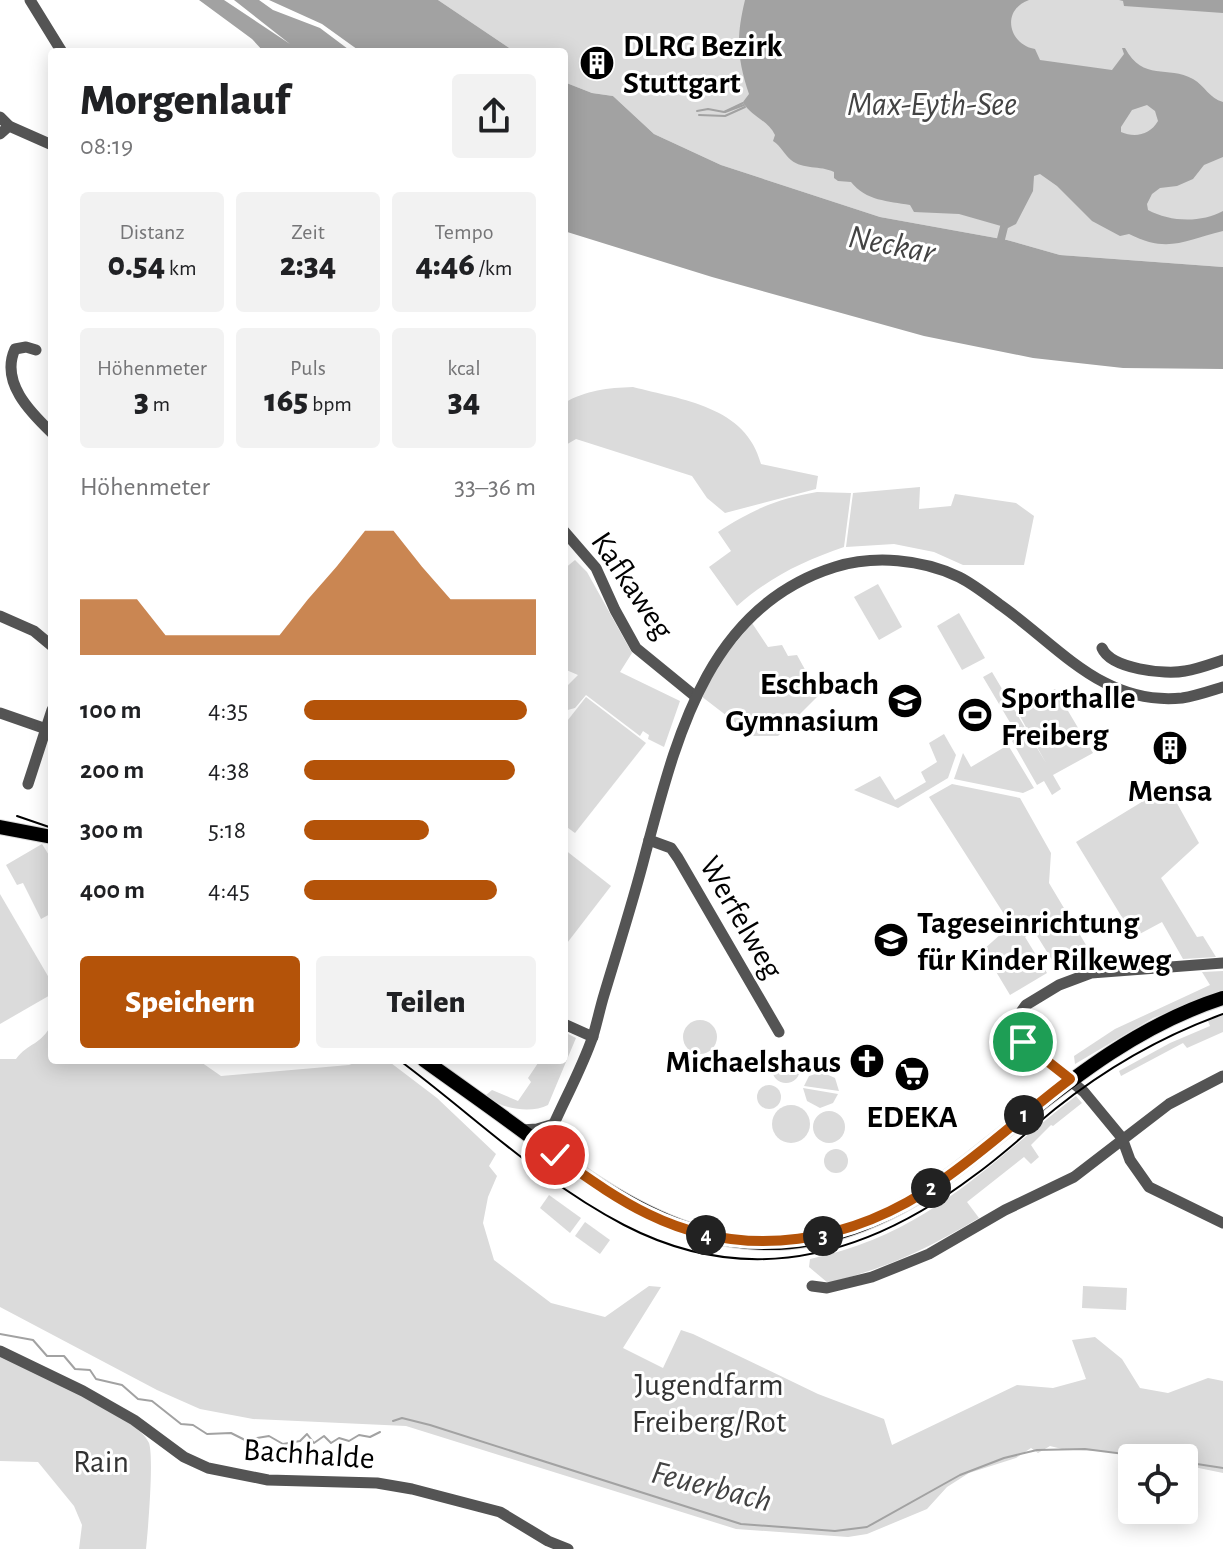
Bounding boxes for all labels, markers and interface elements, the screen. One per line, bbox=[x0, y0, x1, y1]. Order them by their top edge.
place label: DLRG Bezirk Stuttgart bbox=[623, 30, 782, 99]
building icon: DLRG Bezirk Stuttgart bbox=[578, 44, 616, 82]
button: share bbox=[452, 74, 536, 158]
text: Morgenlauf bbox=[80, 79, 290, 123]
water label: Max-Eyth-See bbox=[847, 88, 1017, 122]
text: 08:19 bbox=[80, 133, 133, 159]
water label: Neckar bbox=[846, 220, 939, 270]
text: Distanz bbox=[119, 221, 185, 243]
text: Zeit bbox=[291, 221, 325, 243]
text: Tempo bbox=[434, 221, 494, 243]
text: 0.54 bbox=[108, 248, 165, 282]
text: 2:34 bbox=[280, 248, 336, 282]
text: 4:46 bbox=[416, 248, 475, 282]
text: km bbox=[165, 257, 197, 279]
text: /km bbox=[475, 257, 512, 279]
text: Höhenmeter bbox=[97, 357, 207, 379]
text: Puls bbox=[290, 357, 326, 379]
text: kcal bbox=[447, 357, 481, 379]
text: 3 bbox=[134, 384, 149, 418]
text: 165 bbox=[264, 384, 308, 418]
text: 34 bbox=[448, 384, 480, 418]
text: m bbox=[149, 393, 170, 415]
text: bpm bbox=[308, 393, 352, 415]
text: Höhenmeter bbox=[80, 474, 210, 500]
text: 33–36 m bbox=[454, 474, 536, 500]
street label: Kafkaweg bbox=[585, 526, 680, 645]
place label: Eschbach Gymnasium bbox=[725, 668, 879, 737]
school or university icon: Eschbach Gymnasium bbox=[886, 682, 924, 720]
place label: Sporthalle Freiberg bbox=[1001, 682, 1136, 751]
sports icon: Sporthalle Freiberg bbox=[956, 696, 994, 734]
text: 100 m bbox=[80, 697, 141, 723]
text: 4:35 bbox=[208, 697, 248, 723]
building icon: Mensa bbox=[1151, 729, 1189, 767]
text: 200 m bbox=[80, 757, 144, 783]
text: 4:38 bbox=[208, 757, 250, 783]
place label: Mensa bbox=[1128, 775, 1212, 807]
text: 300 m bbox=[80, 817, 143, 843]
text: 5:18 bbox=[208, 817, 246, 843]
street label: Werfelweg bbox=[693, 851, 789, 984]
text: 400 m bbox=[80, 877, 145, 903]
text: 4:45 bbox=[208, 877, 250, 903]
place label: Tageseinrichtung für Kinder Rilkeweg bbox=[917, 907, 1172, 976]
school or university icon: Tageseinrichtung für Kinder Rilkeweg bbox=[872, 921, 910, 959]
button: Speichern bbox=[80, 956, 300, 1048]
button: Teilen bbox=[316, 956, 536, 1048]
pin bbox=[989, 1008, 1057, 1076]
icon: arrive bbox=[1001, 1020, 1045, 1064]
church icon: Michaelshaus bbox=[848, 1042, 886, 1080]
place label: Michaelshaus bbox=[665, 1046, 841, 1078]
supermarket icon: EDEKA bbox=[893, 1055, 931, 1093]
pin: 1 bbox=[1004, 1095, 1044, 1135]
place label: EDEKA bbox=[866, 1101, 958, 1133]
text: 1 bbox=[1020, 1104, 1028, 1126]
pin bbox=[521, 1121, 589, 1189]
icon: check bbox=[533, 1133, 577, 1177]
pin: 2 bbox=[911, 1168, 951, 1208]
text: 2 bbox=[926, 1177, 936, 1199]
pin: 4 bbox=[686, 1215, 726, 1255]
pin: 3 bbox=[803, 1216, 843, 1256]
text: 4 bbox=[700, 1224, 712, 1246]
text: 3 bbox=[818, 1225, 828, 1247]
park label: Jugendfarm Freiberg/Rot bbox=[632, 1369, 786, 1438]
street label: Bachhalde bbox=[242, 1433, 376, 1475]
map controls bbox=[1118, 1444, 1198, 1524]
button: locate bbox=[1118, 1444, 1198, 1524]
park label: Rain bbox=[73, 1446, 129, 1478]
water label: Feuerbach bbox=[648, 1456, 775, 1518]

